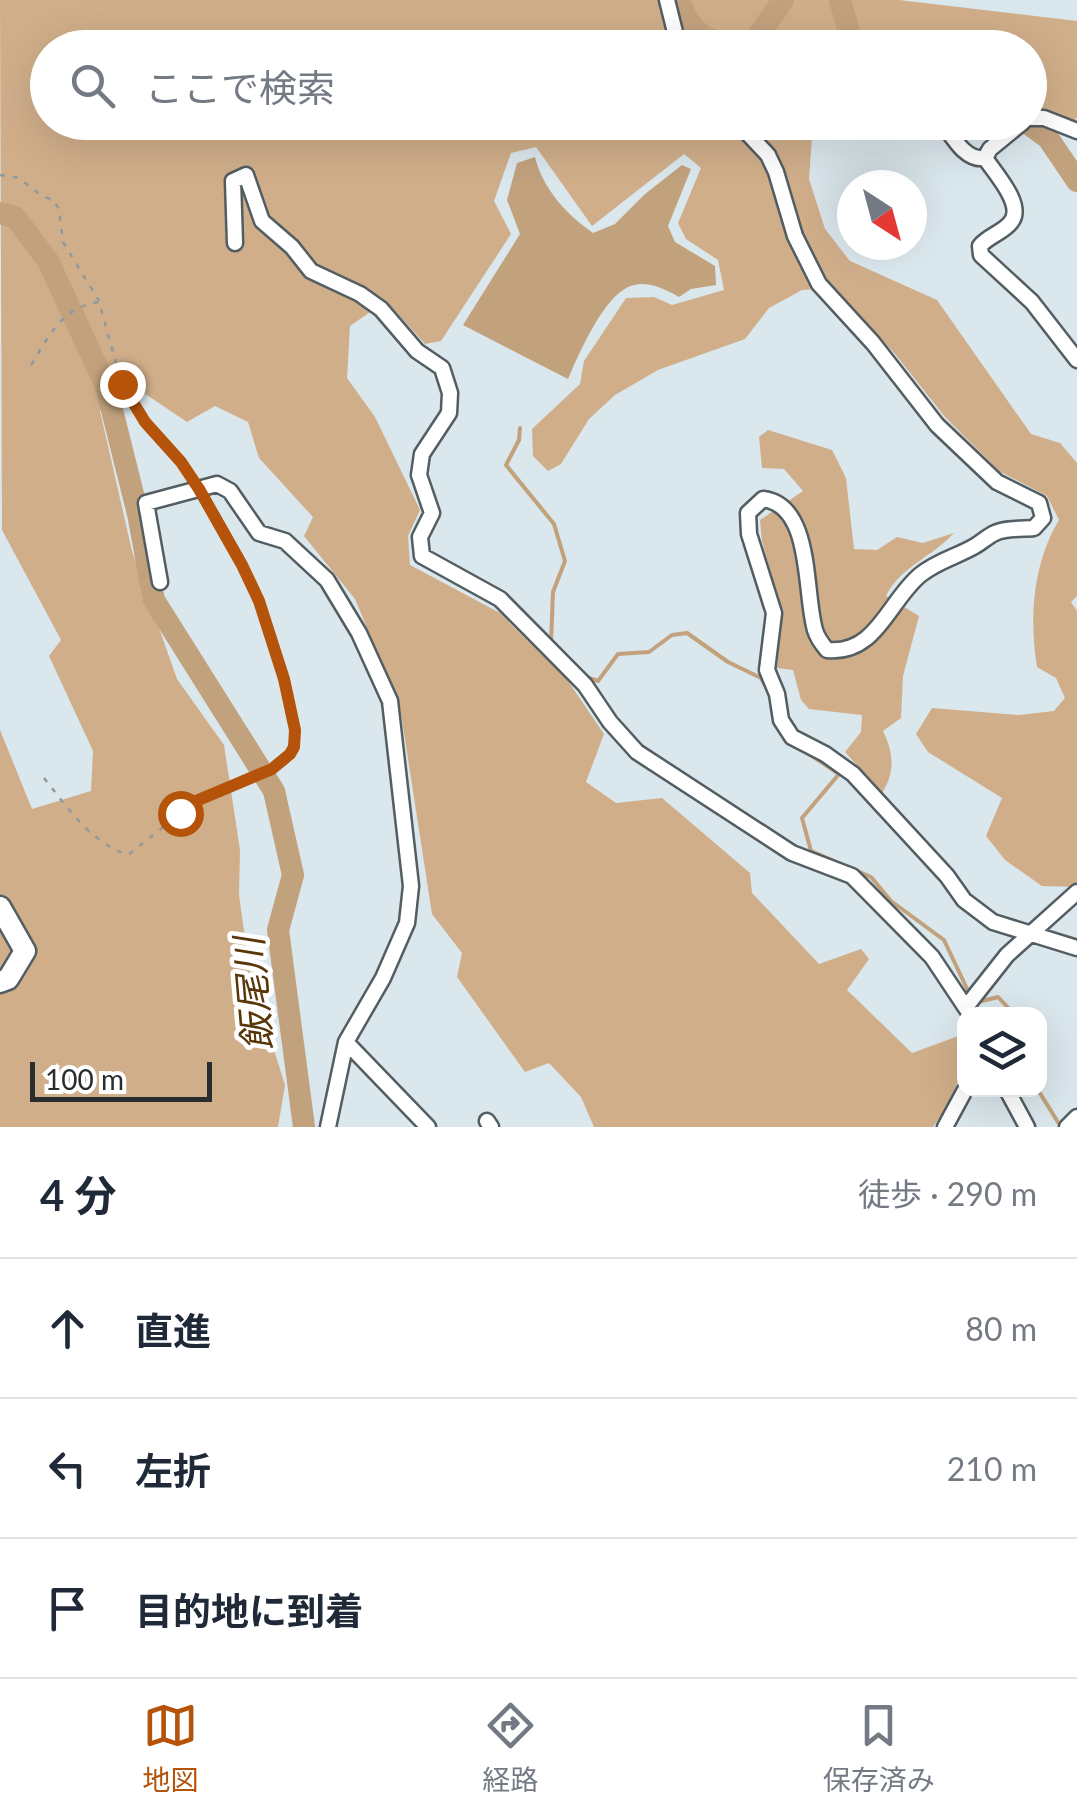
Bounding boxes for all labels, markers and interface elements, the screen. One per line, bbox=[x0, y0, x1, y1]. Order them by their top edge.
search box bbox=[30, 30, 1047, 140]
icon: search bbox=[65, 58, 120, 113]
text: ここで検索 bbox=[145, 64, 335, 110]
north arrow bbox=[837, 170, 927, 260]
route end bbox=[100, 362, 146, 408]
route start bbox=[158, 791, 204, 837]
water label: 飯尾川 bbox=[224, 931, 280, 1053]
map controls bbox=[957, 1007, 1047, 1097]
button: layers bbox=[957, 1007, 1047, 1097]
scale bar bbox=[30, 1057, 212, 1102]
text: 100 m bbox=[45, 1062, 124, 1096]
text: 4 分 bbox=[40, 1170, 117, 1220]
text: 徒歩 · 290 m bbox=[858, 1174, 1037, 1213]
icon: ahead bbox=[40, 1301, 95, 1356]
text: 直進 bbox=[135, 1307, 211, 1353]
text: 80 m bbox=[965, 1309, 1037, 1348]
icon: left bbox=[40, 1441, 95, 1496]
text: 左折 bbox=[135, 1447, 211, 1493]
text: 210 m bbox=[947, 1449, 1037, 1488]
icon: arrive bbox=[40, 1581, 95, 1636]
text: 目的地に到着 bbox=[135, 1587, 363, 1633]
tab: 地図 bbox=[142, 1698, 198, 1798]
tab: 経路 bbox=[482, 1698, 539, 1798]
tab: 保存済み bbox=[823, 1698, 935, 1798]

